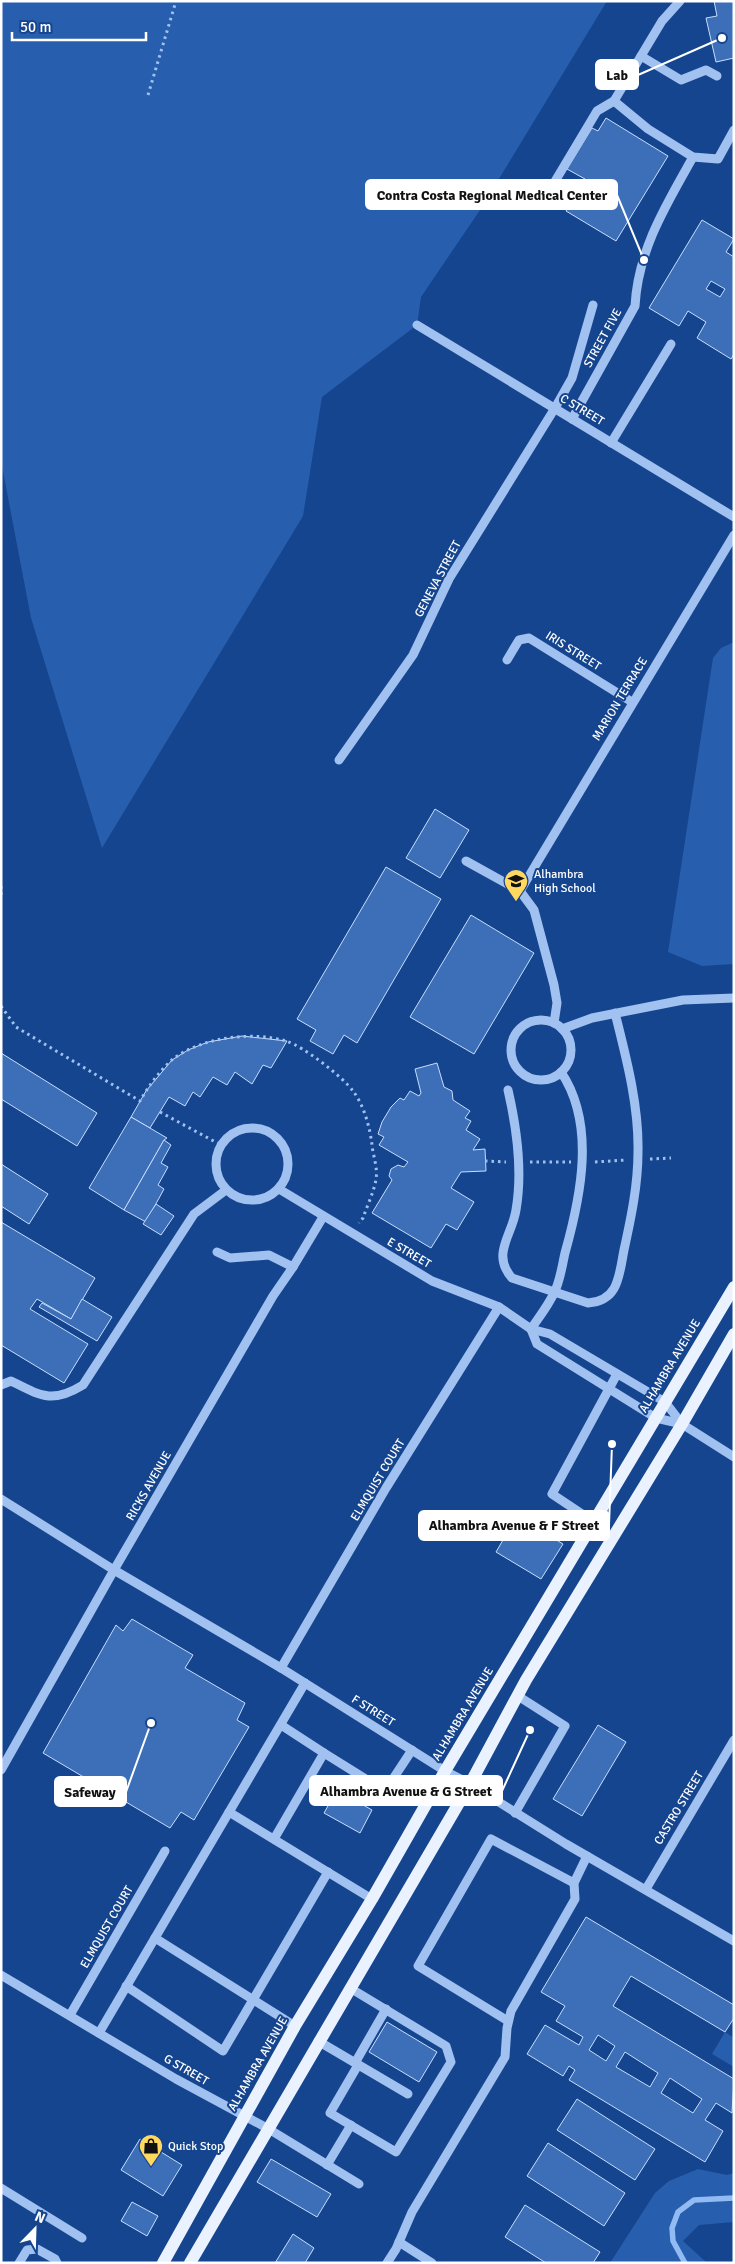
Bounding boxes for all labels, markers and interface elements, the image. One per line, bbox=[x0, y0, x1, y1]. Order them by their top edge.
scale bar bbox=[12, 10, 146, 42]
text: 50 m bbox=[20, 18, 51, 36]
callout: Lab bbox=[596, 60, 638, 89]
text: Lab bbox=[606, 67, 628, 84]
callout: Contra Costa Regional Medical Center bbox=[366, 180, 617, 209]
text: Contra Costa Regional Medical Center bbox=[377, 187, 608, 204]
street label: STREET FIVE bbox=[581, 306, 625, 370]
street label: C STREET bbox=[557, 391, 607, 429]
street label: GENEVA STREET bbox=[412, 538, 465, 620]
street label: IRIS STREET bbox=[543, 628, 604, 674]
street label: MARION TERRACE bbox=[589, 654, 651, 743]
place label: Alhambra High School bbox=[534, 867, 596, 896]
school or university icon: Alhambra High School bbox=[503, 868, 529, 902]
street label: E STREET bbox=[384, 1234, 434, 1272]
street label: ALHAMBRA AVENUE bbox=[636, 1316, 704, 1415]
street label: ELMQUIST COURT bbox=[348, 1436, 408, 1524]
street label: RICKS AVENUE bbox=[123, 1448, 175, 1523]
callout: Alhambra Avenue & F Street bbox=[419, 1511, 609, 1540]
text: Alhambra Avenue & F Street bbox=[429, 1517, 600, 1534]
street label: ALHAMBRA AVENUE bbox=[429, 1664, 497, 1763]
street label: F STREET bbox=[349, 1692, 397, 1730]
street label: CASTRO STREET bbox=[651, 1768, 707, 1848]
callout: Alhambra Avenue & G Street bbox=[310, 1776, 502, 1805]
callout: Safeway bbox=[55, 1777, 126, 1806]
text: Alhambra Avenue & G Street bbox=[320, 1783, 493, 1800]
text: Safeway bbox=[64, 1784, 116, 1801]
street label: ELMQUIST COURT bbox=[77, 1883, 137, 1971]
street label: ALHAMBRA AVENUE bbox=[225, 2014, 291, 2114]
street label: G STREET bbox=[161, 2051, 211, 2089]
shop icon: Quick Stop bbox=[138, 2133, 164, 2167]
place label: Quick Stop bbox=[168, 2139, 223, 2154]
north arrow bbox=[10, 2204, 60, 2254]
text: N bbox=[32, 2208, 48, 2227]

